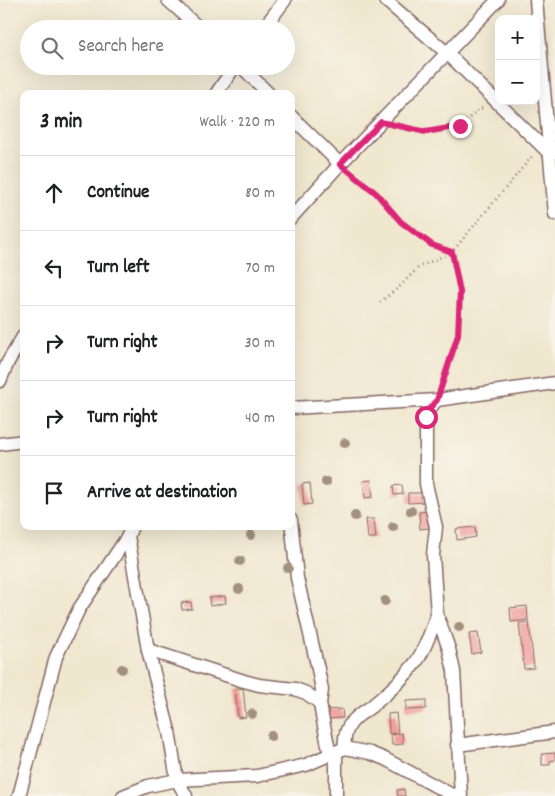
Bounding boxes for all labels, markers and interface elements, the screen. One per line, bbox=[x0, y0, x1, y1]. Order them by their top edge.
map controls bbox=[495, 15, 540, 105]
button: + bbox=[495, 15, 540, 60]
search box bbox=[20, 20, 295, 75]
icon: search bbox=[38, 34, 66, 62]
text: Search here bbox=[78, 34, 164, 61]
button: − bbox=[495, 60, 540, 105]
text: 3 min bbox=[40, 108, 82, 138]
text: Walk · 220 m bbox=[200, 111, 275, 134]
route end bbox=[449, 115, 472, 138]
icon: ahead bbox=[40, 179, 68, 207]
text: Continue bbox=[87, 180, 149, 207]
text: 80 m bbox=[245, 182, 275, 205]
icon: left bbox=[40, 254, 68, 282]
text: Turn left bbox=[87, 255, 150, 282]
text: 70 m bbox=[245, 257, 275, 280]
icon: right bbox=[40, 329, 68, 357]
text: Turn right bbox=[87, 330, 158, 357]
text: 30 m bbox=[245, 332, 275, 355]
icon: right bbox=[40, 404, 68, 432]
text: Turn right bbox=[87, 405, 158, 432]
route start bbox=[415, 406, 438, 429]
text: 40 m bbox=[245, 407, 275, 430]
icon: arrive bbox=[40, 479, 68, 507]
text: Arrive at destination bbox=[87, 480, 237, 507]

